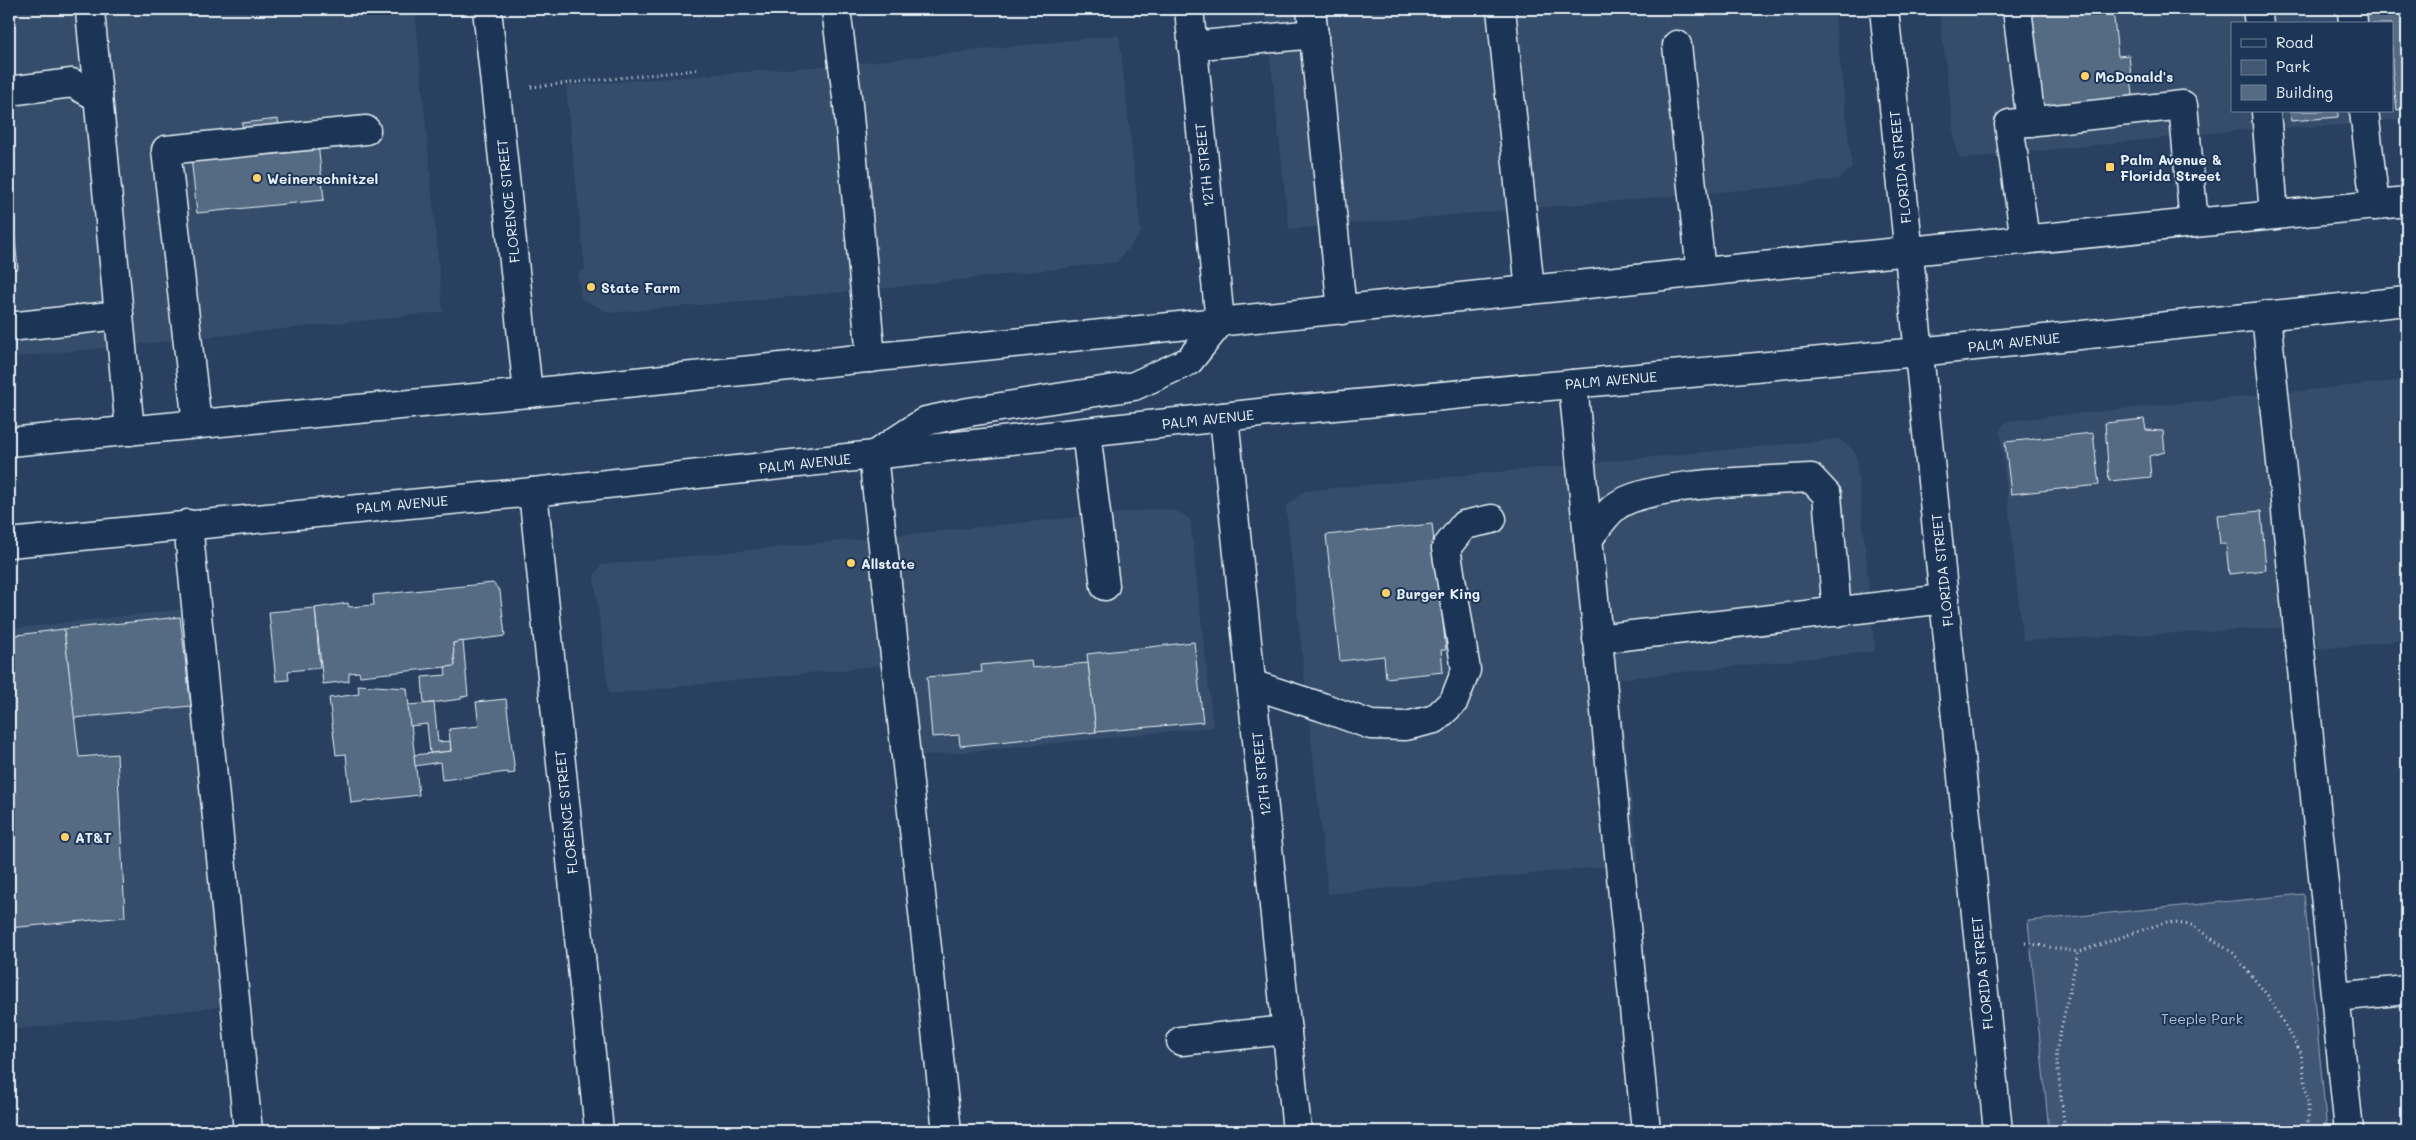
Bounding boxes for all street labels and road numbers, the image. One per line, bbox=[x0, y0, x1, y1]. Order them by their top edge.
street label: FLORIDA STREET bbox=[1885, 109, 1915, 225]
street label: 12TH STREET bbox=[1190, 122, 1218, 208]
street label: FLORENCE STREET bbox=[492, 138, 524, 264]
street label: PALM AVENUE bbox=[1967, 328, 2061, 356]
street label: PALM AVENUE bbox=[1564, 367, 1658, 393]
street label: PALM AVENUE bbox=[1161, 405, 1255, 433]
street label: PALM AVENUE bbox=[758, 449, 852, 477]
street label: PALM AVENUE bbox=[355, 491, 449, 517]
street label: FLORIDA STREET bbox=[1927, 512, 1957, 628]
street label: 12TH STREET bbox=[1247, 731, 1275, 817]
street label: FLORENCE STREET bbox=[550, 749, 582, 875]
street label: FLORIDA STREET bbox=[1967, 915, 1997, 1031]

